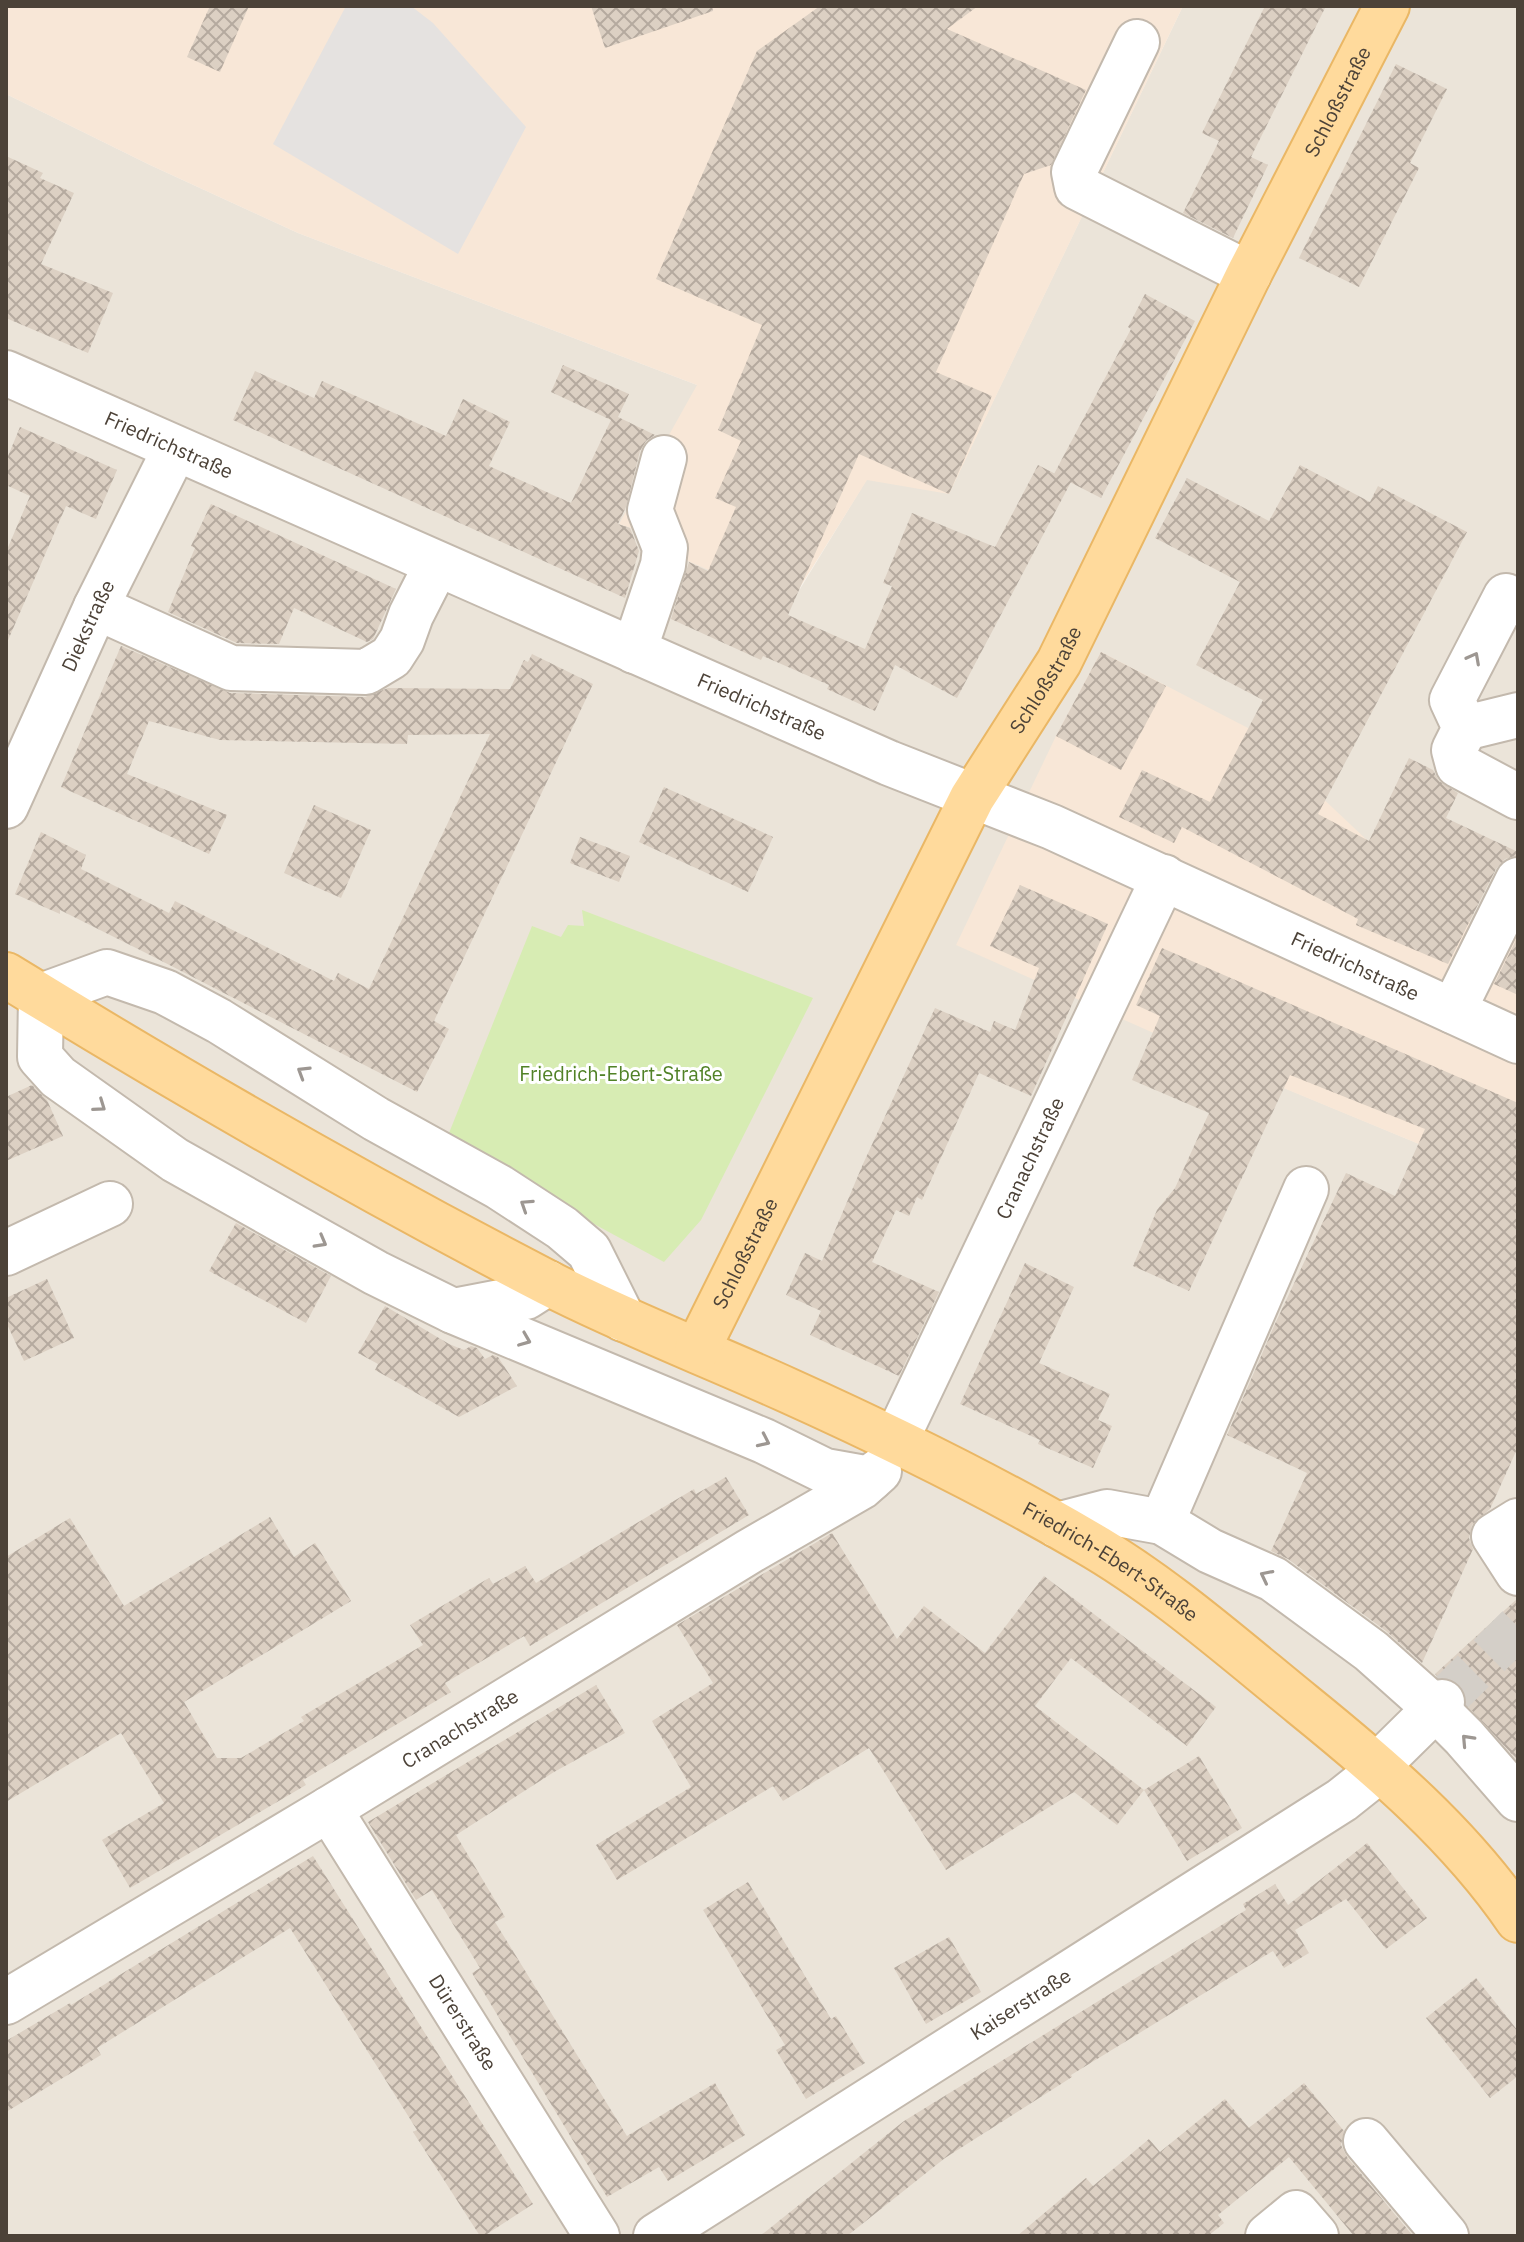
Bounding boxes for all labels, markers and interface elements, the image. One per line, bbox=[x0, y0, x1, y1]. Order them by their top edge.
street label: Schloßstraße bbox=[1298, 42, 1377, 161]
street label: Friedrichstraße bbox=[101, 404, 238, 485]
street label: Diekstraße bbox=[55, 575, 120, 676]
street label: Schloßstraße bbox=[1003, 621, 1088, 739]
one-way arrow bbox=[1464, 652, 1479, 667]
street label: Friedrichstraße bbox=[693, 666, 830, 746]
street label: Friedrichstraße bbox=[1287, 925, 1424, 1007]
park label: Friedrich-Ebert-Straße bbox=[519, 1060, 723, 1087]
one-way arrow bbox=[297, 1067, 311, 1082]
street label: Cranachstraße bbox=[989, 1093, 1070, 1224]
one-way arrow bbox=[91, 1096, 105, 1111]
street label: Schloßstraße bbox=[706, 1193, 784, 1313]
one-way arrow bbox=[521, 1199, 535, 1214]
one-way arrow bbox=[312, 1232, 327, 1248]
one-way arrow bbox=[517, 1331, 531, 1347]
one-way arrow bbox=[756, 1431, 771, 1447]
street label: Friedrich-Ebert-Straße bbox=[1018, 1495, 1204, 1627]
one-way arrow bbox=[1260, 1571, 1275, 1586]
street label: Cranachstraße bbox=[396, 1682, 523, 1774]
one-way arrow bbox=[1462, 1735, 1476, 1750]
street label: Kaiserstraße bbox=[965, 1962, 1076, 2046]
street label: Dürerstraße bbox=[423, 1969, 504, 2075]

